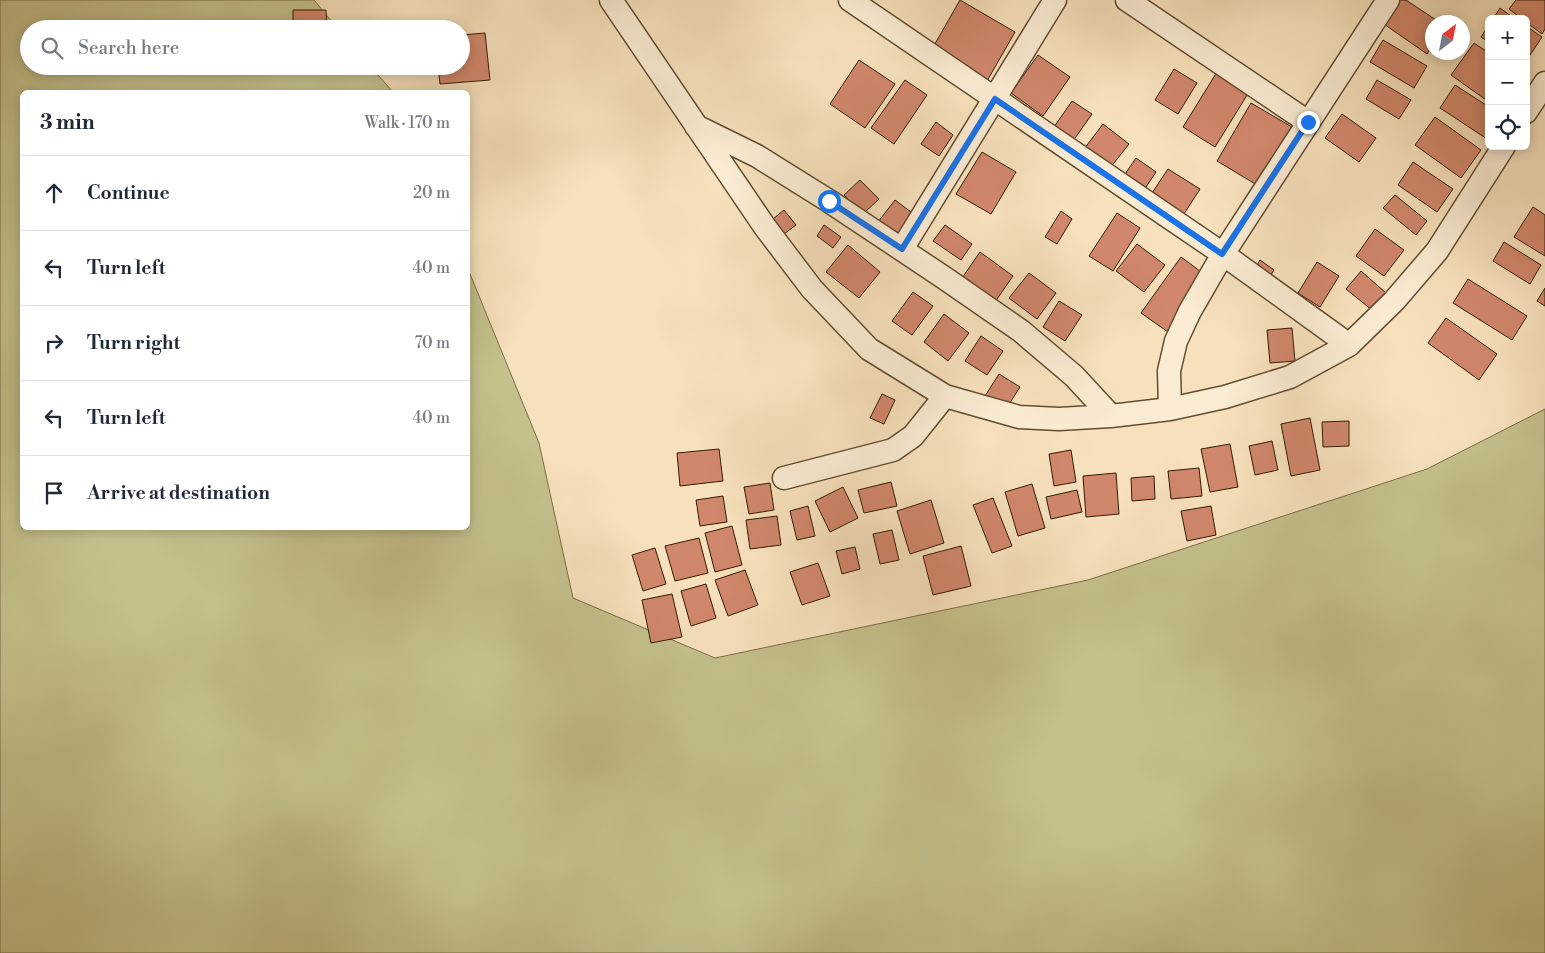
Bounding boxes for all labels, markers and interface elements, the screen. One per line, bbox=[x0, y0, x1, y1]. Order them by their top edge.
north arrow bbox=[1425, 15, 1470, 60]
map controls bbox=[1485, 15, 1530, 150]
button: + bbox=[1485, 15, 1530, 60]
search box bbox=[20, 20, 470, 75]
icon: search bbox=[38, 34, 66, 62]
text: Search here bbox=[78, 36, 179, 60]
button: − bbox=[1485, 60, 1530, 105]
button: locate bbox=[1485, 105, 1530, 150]
text: 3 min bbox=[40, 110, 95, 136]
route end bbox=[1297, 111, 1320, 134]
text: Walk · 170 m bbox=[364, 113, 450, 133]
icon: ahead bbox=[40, 179, 68, 207]
text: Continue bbox=[87, 181, 170, 205]
text: 20 m bbox=[413, 183, 450, 203]
route start bbox=[818, 190, 841, 213]
icon: left bbox=[40, 254, 68, 282]
text: Turn left bbox=[87, 256, 166, 280]
text: 40 m bbox=[413, 258, 450, 278]
icon: right bbox=[40, 329, 68, 357]
text: Turn right bbox=[87, 331, 180, 355]
text: 70 m bbox=[414, 333, 450, 353]
icon: left bbox=[40, 404, 68, 432]
text: Turn left bbox=[87, 406, 166, 430]
text: 40 m bbox=[413, 408, 450, 428]
icon: arrive bbox=[40, 479, 68, 507]
text: Arrive at destination bbox=[87, 481, 270, 505]

